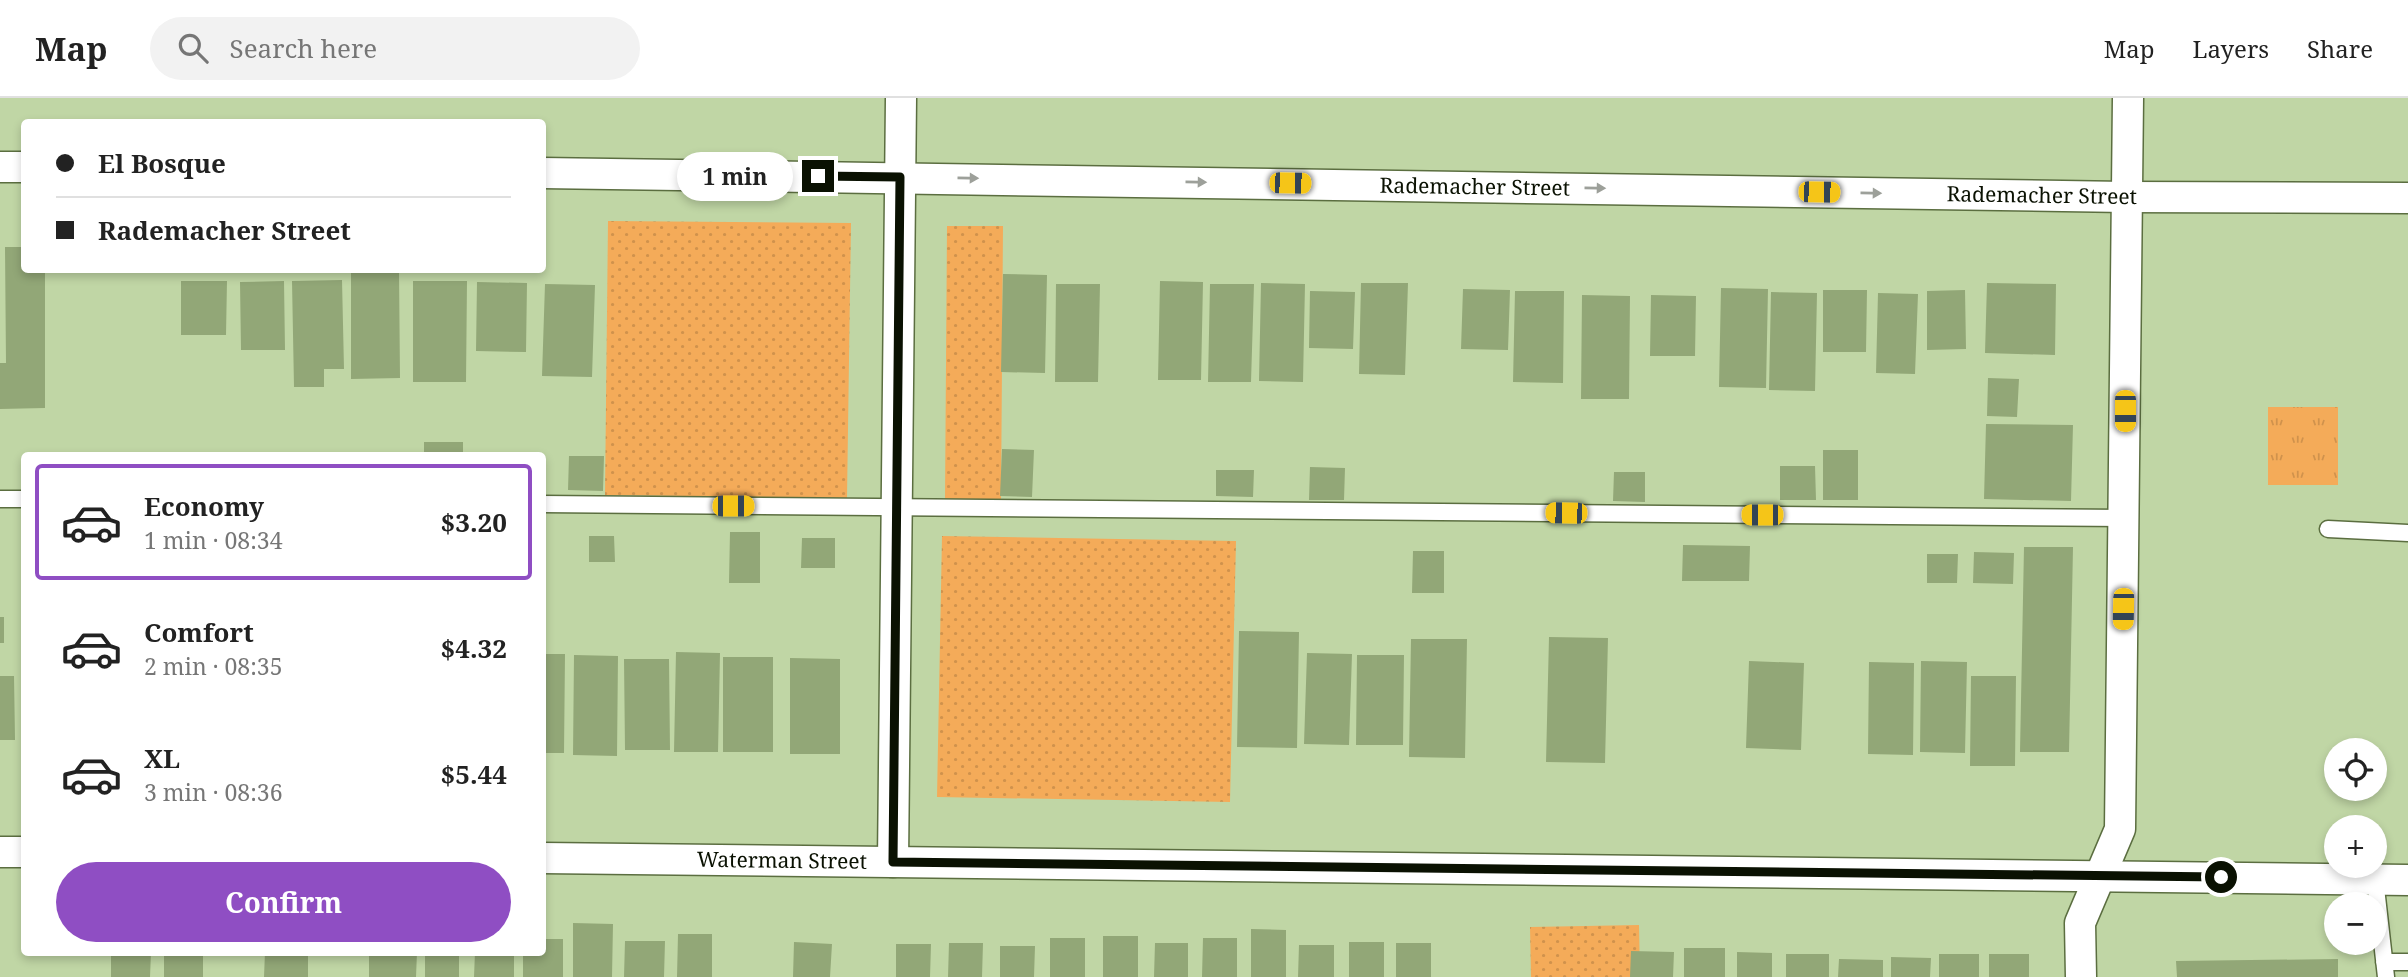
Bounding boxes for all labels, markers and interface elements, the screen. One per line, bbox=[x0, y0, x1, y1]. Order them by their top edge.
search box bbox=[150, 17, 640, 80]
text: Map bbox=[35, 26, 108, 71]
icon: search bbox=[174, 29, 212, 67]
text: Search here bbox=[230, 30, 377, 66]
text: Map bbox=[2104, 32, 2155, 65]
text: Layers bbox=[2193, 32, 2269, 65]
text: Share bbox=[2307, 32, 2373, 65]
text: El Bosque bbox=[98, 145, 226, 181]
callout: 1 min bbox=[678, 152, 794, 200]
text: 1 min bbox=[702, 160, 768, 192]
route end bbox=[802, 160, 834, 192]
street label: Rademacher Street bbox=[1379, 171, 1570, 202]
one-way arrow bbox=[958, 172, 980, 184]
car bbox=[1269, 172, 1312, 194]
one-way arrow bbox=[1185, 176, 1207, 188]
street label: Rademacher Street bbox=[1946, 179, 2137, 210]
car bbox=[1798, 181, 1841, 203]
one-way arrow bbox=[1584, 182, 1606, 194]
one-way arrow bbox=[1860, 187, 1882, 199]
text: Rademacher Street bbox=[98, 212, 351, 248]
car bbox=[2115, 390, 2136, 432]
text: Economy bbox=[144, 488, 264, 524]
icon: car bbox=[60, 491, 123, 554]
car bbox=[713, 496, 755, 517]
car bbox=[1545, 502, 1588, 524]
text: $3.20 bbox=[441, 504, 507, 540]
car bbox=[1742, 505, 1784, 526]
text: 1 min · 08:34 bbox=[144, 524, 282, 556]
car bbox=[2113, 588, 2134, 630]
text: Comfort bbox=[144, 614, 254, 650]
icon: car bbox=[60, 617, 123, 680]
text: $4.32 bbox=[441, 630, 507, 666]
text: 2 min · 08:35 bbox=[144, 650, 282, 682]
map controls bbox=[2324, 738, 2387, 955]
button: locate bbox=[2324, 738, 2387, 801]
text: XL bbox=[144, 740, 180, 776]
icon: car bbox=[60, 743, 123, 806]
text: $5.44 bbox=[441, 756, 507, 792]
text: 3 min · 08:36 bbox=[144, 776, 282, 808]
button: + bbox=[2324, 815, 2387, 878]
street label: Waterman Street bbox=[697, 845, 867, 875]
route start bbox=[2205, 861, 2237, 893]
button: Confirm bbox=[56, 862, 511, 942]
button: − bbox=[2324, 892, 2387, 955]

